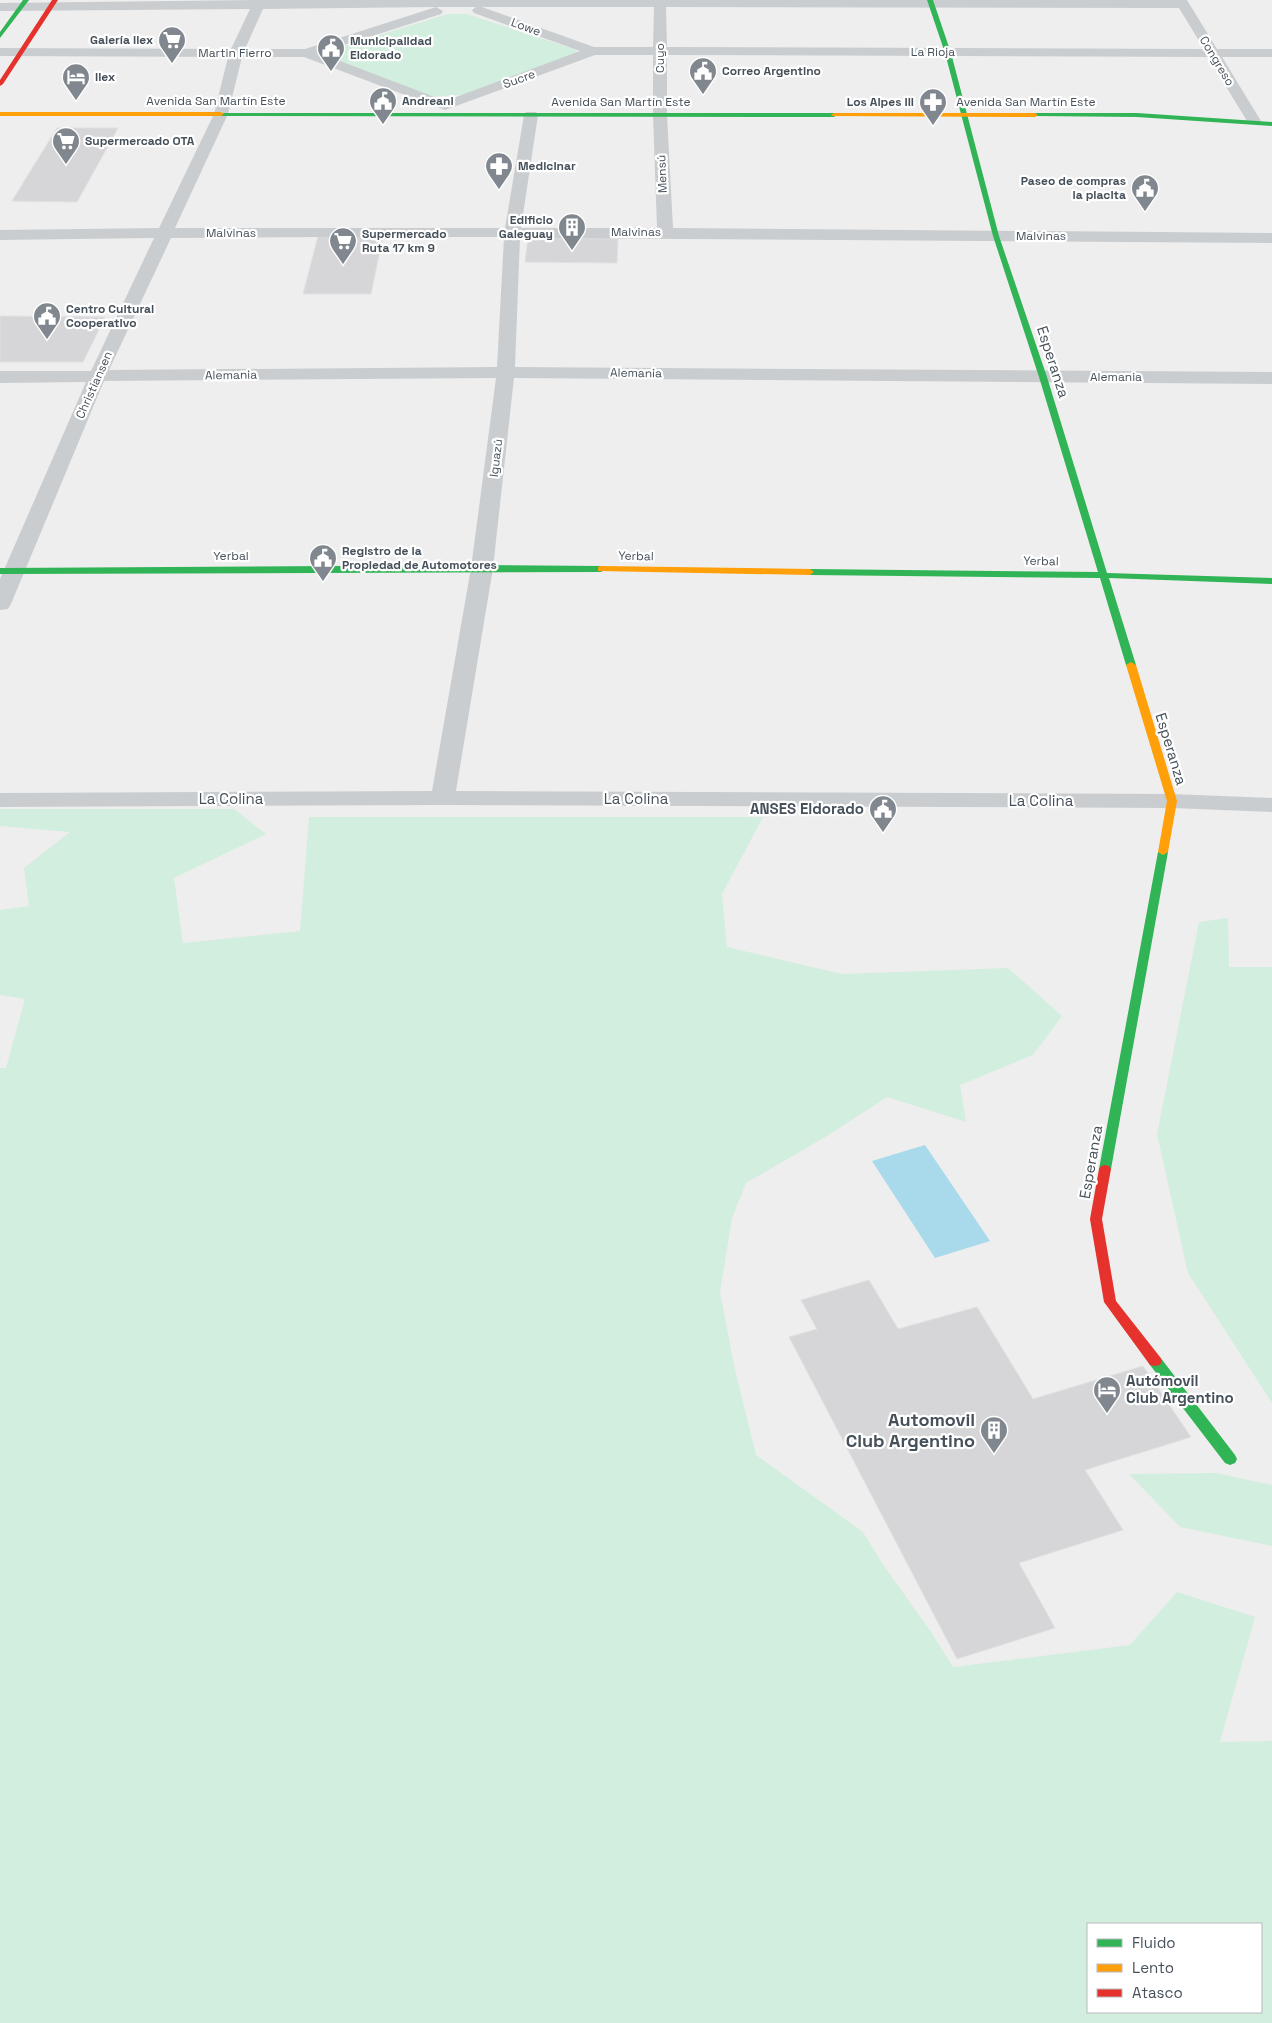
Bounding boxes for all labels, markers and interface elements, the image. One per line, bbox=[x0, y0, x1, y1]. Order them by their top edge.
street label: Lowe bbox=[509, 14, 543, 40]
supermarket icon: Galería Ilex bbox=[157, 25, 187, 64]
place label: Galería Ilex bbox=[90, 32, 153, 48]
public building icon: Municipalidad Eldorado bbox=[316, 33, 346, 72]
place label: Municipalidad Eldorado bbox=[350, 33, 432, 63]
street label: Congreso bbox=[1196, 33, 1238, 89]
street label: Cuyo bbox=[652, 43, 668, 73]
street label: La Rioja bbox=[911, 44, 955, 60]
street label: Martin Fierro bbox=[198, 45, 272, 61]
public building icon: Correo Argentino bbox=[688, 56, 718, 95]
hotel icon: Ilex bbox=[61, 62, 91, 101]
place label: Correo Argentino bbox=[722, 63, 821, 79]
street label: Sucre bbox=[501, 66, 537, 92]
place label: Ilex bbox=[95, 69, 115, 85]
public building icon: Andreani bbox=[368, 86, 398, 125]
pharmacy icon: Los Alpes III bbox=[918, 87, 948, 126]
street label: Avenida San Martín Este bbox=[146, 93, 286, 109]
place label: Andreani bbox=[402, 93, 454, 109]
street label: Avenida San Martín Este bbox=[551, 94, 691, 110]
place label: Los Alpes III bbox=[847, 94, 914, 110]
street label: Avenida San Martín Este bbox=[956, 94, 1096, 110]
supermarket icon: Supermercado OTA bbox=[51, 126, 81, 165]
place label: Supermercado OTA bbox=[85, 133, 195, 149]
pharmacy icon: Medicinar bbox=[484, 151, 514, 190]
street label: Mensú bbox=[653, 154, 671, 194]
place label: Medicinar bbox=[518, 158, 576, 174]
place label: Paseo de compras la placita bbox=[1021, 173, 1126, 203]
public building icon: Paseo de compras la placita bbox=[1130, 173, 1160, 212]
place label: Edificio Galeguay bbox=[499, 212, 553, 242]
building icon: Edificio Galeguay bbox=[557, 212, 587, 251]
street label: Malvinas bbox=[611, 224, 661, 240]
street label: Malvinas bbox=[206, 225, 256, 241]
supermarket icon: Supermercado Ruta 17 km 9 bbox=[328, 226, 358, 265]
place label: Supermercado Ruta 17 km 9 bbox=[362, 226, 447, 256]
street label: Malvinas bbox=[1016, 228, 1066, 244]
public building icon: Centro Cultural Cooperativo bbox=[32, 301, 62, 340]
place label: Centro Cultural Cooperativo bbox=[66, 301, 154, 331]
street label: Esperanza bbox=[1033, 323, 1074, 401]
street label: Christiansen bbox=[72, 349, 116, 421]
street label: Alemania bbox=[610, 365, 662, 381]
street label: Alemania bbox=[205, 367, 257, 383]
street label: Alemania bbox=[1090, 369, 1142, 385]
street label: Iguazú bbox=[486, 438, 506, 478]
public building icon: Registro de la Propiedad de Automotores bbox=[308, 543, 338, 582]
place label: Registro de la Propiedad de Automotores bbox=[342, 543, 497, 573]
street label: Yerbal bbox=[213, 548, 249, 564]
street label: Yerbal bbox=[618, 548, 654, 564]
street label: Yerbal bbox=[1023, 553, 1059, 569]
street label: Esperanza bbox=[1152, 710, 1192, 788]
street label: La Colina bbox=[199, 789, 264, 808]
street label: La Colina bbox=[604, 789, 669, 808]
street label: La Colina bbox=[1009, 791, 1074, 810]
public building icon: ANSES Eldorado bbox=[868, 794, 898, 833]
place label: ANSES Eldorado bbox=[750, 799, 864, 818]
street label: Esperanza bbox=[1075, 1123, 1106, 1200]
place label: Autómovil Club Argentino bbox=[1126, 1371, 1234, 1407]
hotel icon: Autómovil Club Argentino bbox=[1092, 1375, 1122, 1414]
place label: Automovil Club Argentino bbox=[846, 1408, 975, 1452]
building icon: Automovil Club Argentino bbox=[979, 1415, 1009, 1454]
legend bbox=[1087, 1923, 1262, 2013]
text: Fluido bbox=[1132, 1933, 1176, 1952]
text: Lento bbox=[1132, 1958, 1174, 1977]
text: Atasco bbox=[1132, 1983, 1183, 2002]

